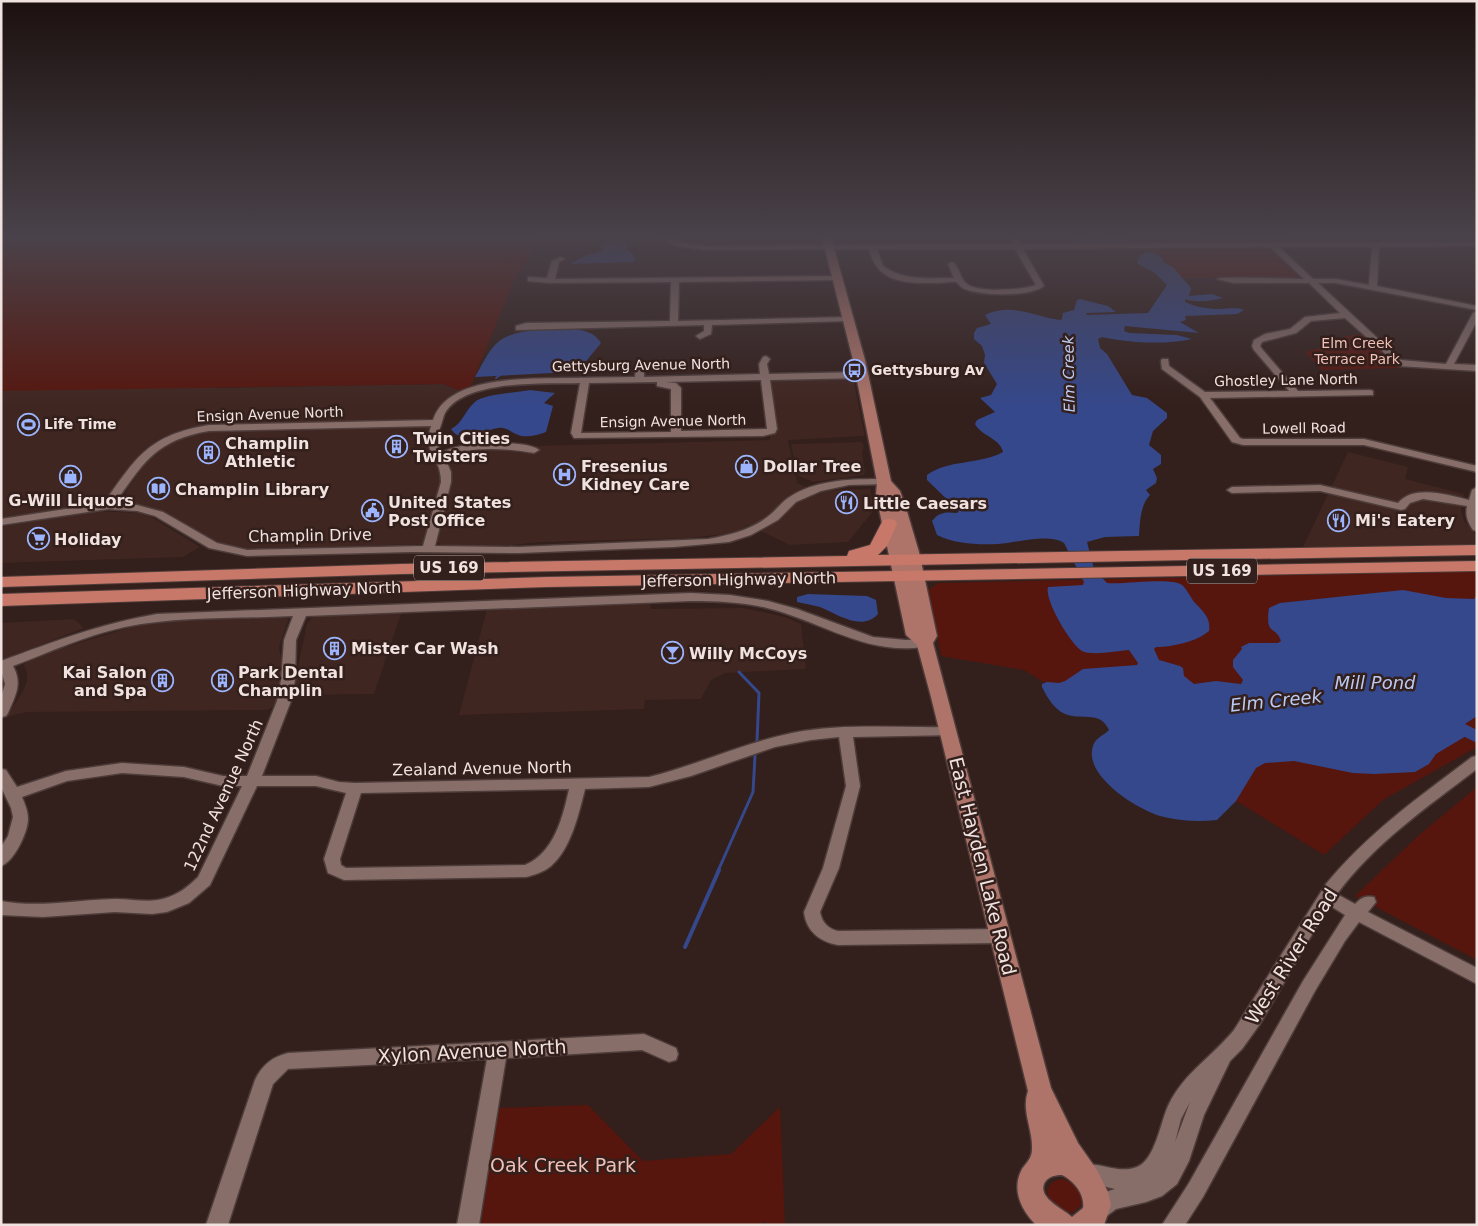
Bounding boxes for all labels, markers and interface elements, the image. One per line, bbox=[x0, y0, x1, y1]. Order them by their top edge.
water label: Elm Creek bbox=[1059, 334, 1079, 413]
park label: Elm Creek Terrace Park bbox=[1313, 335, 1401, 367]
street label: Gettysburg Avenue North bbox=[552, 355, 730, 375]
bus stop icon: Gettysburg Av bbox=[843, 358, 867, 382]
place label: Gettysburg Av bbox=[871, 362, 984, 378]
street label: Ghostley Lane North bbox=[1214, 371, 1358, 389]
street label: Ensign Avenue North bbox=[196, 403, 344, 425]
sports icon: Life Time bbox=[16, 412, 40, 436]
street label: Ensign Avenue North bbox=[600, 412, 746, 430]
place label: Life Time bbox=[44, 416, 117, 432]
street label: Lowell Road bbox=[1262, 419, 1346, 437]
place label: Twin Cities Twisters bbox=[413, 429, 510, 466]
place label: Champlin Athletic bbox=[225, 434, 309, 471]
building icon: Twin Cities Twisters bbox=[385, 435, 409, 459]
building icon: Champlin Athletic bbox=[197, 440, 221, 464]
shop icon: Dollar Tree bbox=[735, 454, 759, 478]
place label: Fresenius Kidney Care bbox=[581, 457, 690, 494]
place label: Dollar Tree bbox=[763, 457, 861, 476]
hospital icon: Fresenius Kidney Care bbox=[553, 463, 577, 487]
shop icon: G-Will Liquors bbox=[59, 464, 83, 488]
library icon: Champlin Library bbox=[147, 477, 171, 501]
place label: Champlin Library bbox=[175, 480, 330, 499]
place label: G-Will Liquors bbox=[8, 491, 134, 510]
restaurant icon: Little Caesars bbox=[835, 491, 859, 515]
place label: United States Post Office bbox=[388, 493, 511, 530]
place label: Little Caesars bbox=[863, 494, 987, 513]
public building icon: United States Post Office bbox=[360, 499, 384, 523]
restaurant icon: Mi's Eatery bbox=[1327, 508, 1351, 532]
place label: Mi's Eatery bbox=[1355, 511, 1456, 530]
street label: Champlin Drive bbox=[248, 525, 372, 546]
supermarket icon: Holiday bbox=[26, 527, 50, 551]
place label: Holiday bbox=[54, 530, 122, 549]
road number: US 169 bbox=[414, 556, 484, 580]
road number: US 169 bbox=[1187, 558, 1257, 584]
street label: Jefferson Highway North bbox=[641, 568, 836, 591]
street label: Jefferson Highway North bbox=[206, 578, 401, 603]
building icon: Mister Car Wash bbox=[323, 636, 347, 660]
place label: Mister Car Wash bbox=[351, 639, 499, 658]
bar icon: Willy McCoys bbox=[661, 641, 685, 665]
place label: Willy McCoys bbox=[689, 644, 807, 663]
place label: Kai Salon and Spa bbox=[63, 663, 147, 700]
place label: Park Dental Champlin bbox=[238, 663, 344, 700]
building icon: Kai Salon and Spa bbox=[151, 669, 175, 693]
building icon: Park Dental Champlin bbox=[210, 669, 234, 693]
water label: Mill Pond bbox=[1335, 672, 1416, 693]
water label: Elm Creek bbox=[1229, 685, 1324, 716]
street label: 122nd Avenue North bbox=[180, 716, 267, 874]
street label: East Hayden Lake Road bbox=[945, 755, 1021, 977]
street label: Zealand Avenue North bbox=[392, 757, 572, 780]
street label: West River Road bbox=[1240, 884, 1342, 1028]
street label: Xylon Avenue North bbox=[377, 1035, 567, 1067]
park label: Oak Creek Park bbox=[490, 1154, 636, 1176]

